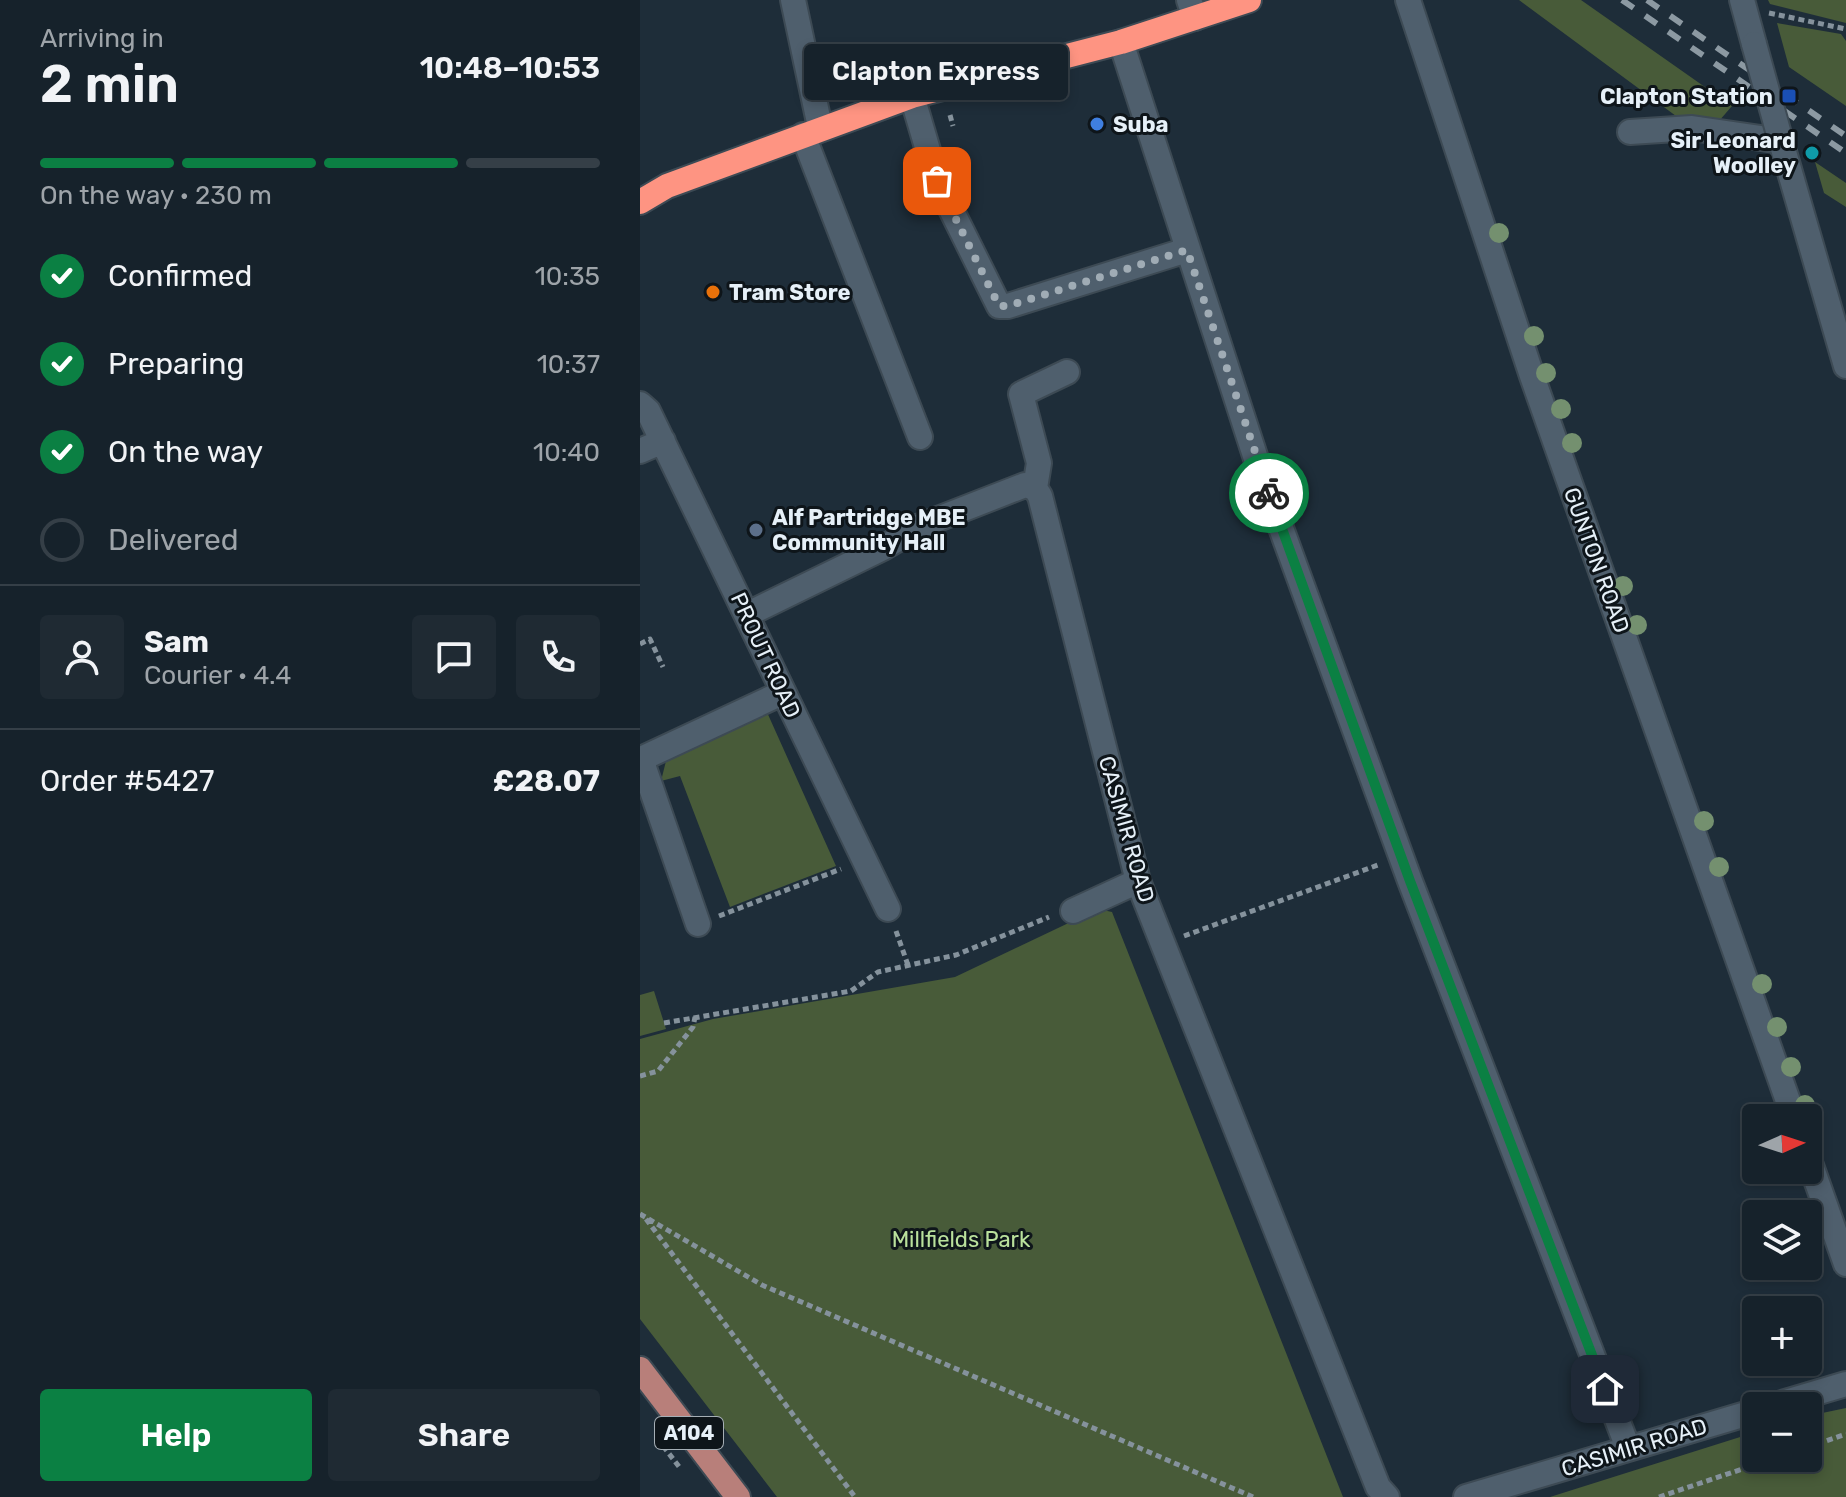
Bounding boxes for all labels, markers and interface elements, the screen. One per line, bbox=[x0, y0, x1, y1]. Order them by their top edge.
text: Arriving in bbox=[40, 23, 164, 54]
callout: Clapton Express bbox=[805, 45, 1069, 101]
text: 10:48–10:53 bbox=[420, 50, 600, 86]
text: 2 min bbox=[40, 53, 179, 115]
text: Clapton Express bbox=[832, 56, 1040, 87]
place label: Clapton Station bbox=[1600, 83, 1773, 110]
marker: Clapton Station bbox=[1780, 87, 1798, 105]
place label: Suba bbox=[1113, 111, 1169, 138]
marker: Suba bbox=[1088, 115, 1106, 133]
place label: Sir Leonard Woolley bbox=[1670, 127, 1796, 179]
marker: Sir Leonard Woolley bbox=[1803, 144, 1821, 162]
pin bbox=[903, 147, 971, 215]
icon: bag bbox=[915, 159, 959, 203]
text: On the way · 230 m bbox=[40, 180, 272, 211]
icon: check bbox=[40, 254, 84, 298]
text: Confirmed bbox=[108, 258, 252, 294]
text: 10:35 bbox=[535, 261, 600, 292]
place label: Tram Store bbox=[729, 279, 851, 306]
marker: Tram Store bbox=[704, 283, 722, 301]
icon: check bbox=[40, 342, 84, 386]
text: Preparing bbox=[108, 346, 244, 382]
text: 10:37 bbox=[537, 349, 600, 380]
icon: check bbox=[40, 430, 84, 474]
text: On the way bbox=[108, 434, 263, 470]
text: 10:40 bbox=[533, 437, 600, 468]
courier bbox=[1229, 453, 1309, 533]
icon: bike bbox=[1247, 471, 1291, 515]
street label: GUNTON ROAD bbox=[1558, 484, 1635, 636]
place label: Alf Partridge MBE Community Hall bbox=[772, 504, 966, 556]
marker: Alf Partridge MBE Community Hall bbox=[747, 521, 765, 539]
text: Delivered bbox=[108, 522, 239, 558]
street label: PROUT ROAD bbox=[725, 588, 806, 722]
button: person bbox=[40, 615, 124, 699]
button: chat bbox=[412, 615, 496, 699]
button: phone bbox=[516, 615, 600, 699]
text: Sam bbox=[144, 624, 209, 660]
text: Courier · 4.4 bbox=[144, 660, 291, 691]
street label: CASIMIR ROAD bbox=[1093, 753, 1160, 905]
text: Order #5427 bbox=[40, 763, 214, 799]
text: £28.07 bbox=[493, 763, 600, 799]
north arrow bbox=[1742, 1104, 1822, 1184]
map controls bbox=[1742, 1104, 1822, 1472]
button: layers bbox=[1742, 1200, 1822, 1280]
park label: Millfields Park bbox=[892, 1226, 1031, 1253]
button: + bbox=[1742, 1296, 1822, 1376]
pin bbox=[1571, 1355, 1639, 1423]
icon: home bbox=[1583, 1367, 1627, 1411]
button: Help bbox=[40, 1389, 312, 1481]
button: Share bbox=[328, 1389, 600, 1481]
button: − bbox=[1742, 1392, 1822, 1472]
street label: CASIMIR ROAD bbox=[1558, 1413, 1710, 1482]
road number: A104 bbox=[655, 1417, 723, 1449]

